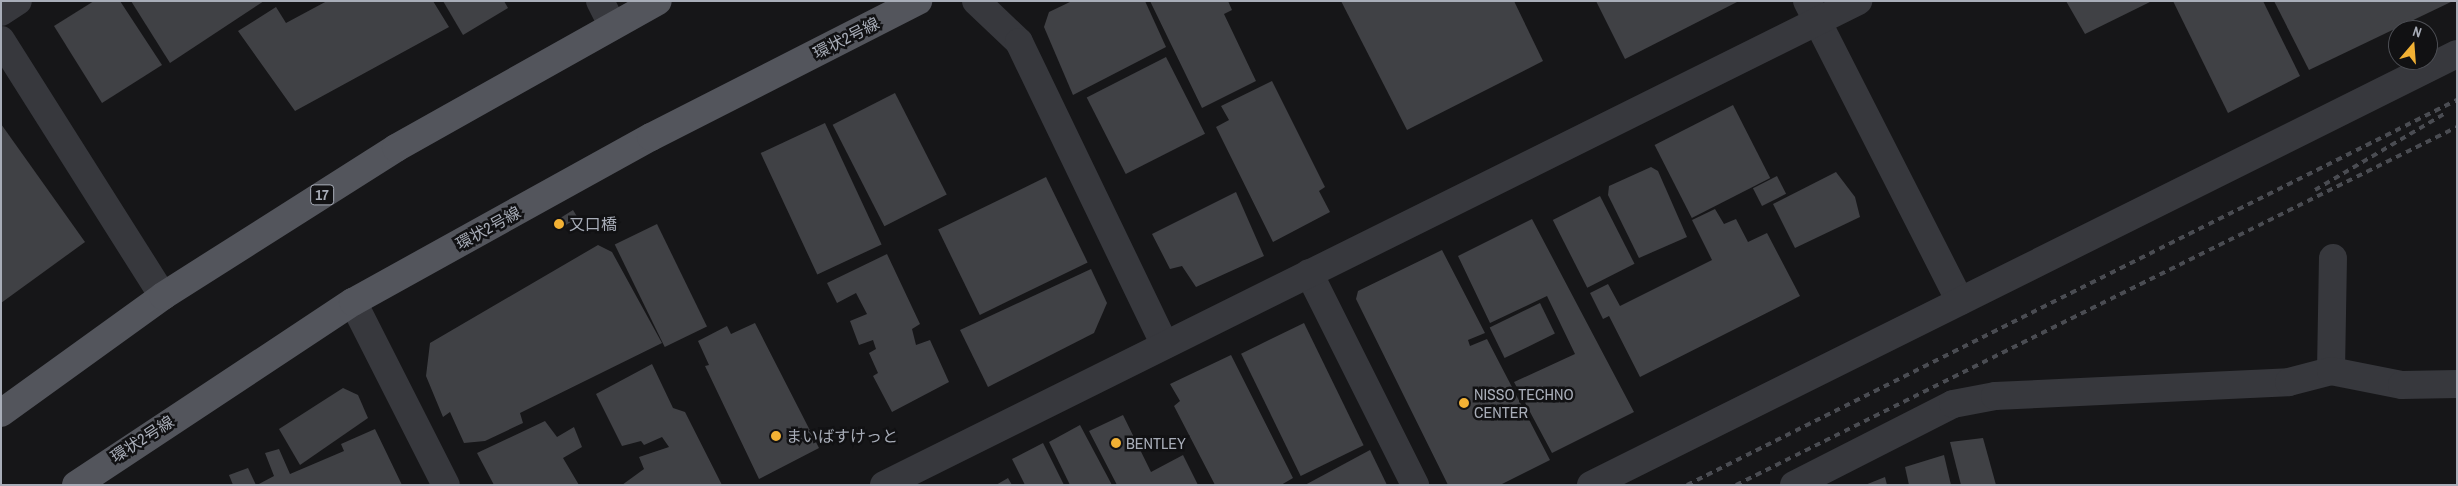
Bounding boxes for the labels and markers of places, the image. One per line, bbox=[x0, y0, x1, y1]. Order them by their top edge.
place label: 又口橋 bbox=[569, 214, 617, 234]
marker: 又口橋 bbox=[553, 218, 565, 230]
place label: NISSO TECHNO CENTER bbox=[1474, 384, 1574, 422]
marker: NISSO TECHNO CENTER bbox=[1458, 397, 1470, 409]
place label: まいばすけっと bbox=[786, 426, 898, 446]
marker: まいばすけっと bbox=[770, 430, 782, 442]
place label: BENTLEY bbox=[1126, 433, 1186, 453]
marker: BENTLEY bbox=[1110, 437, 1122, 449]

